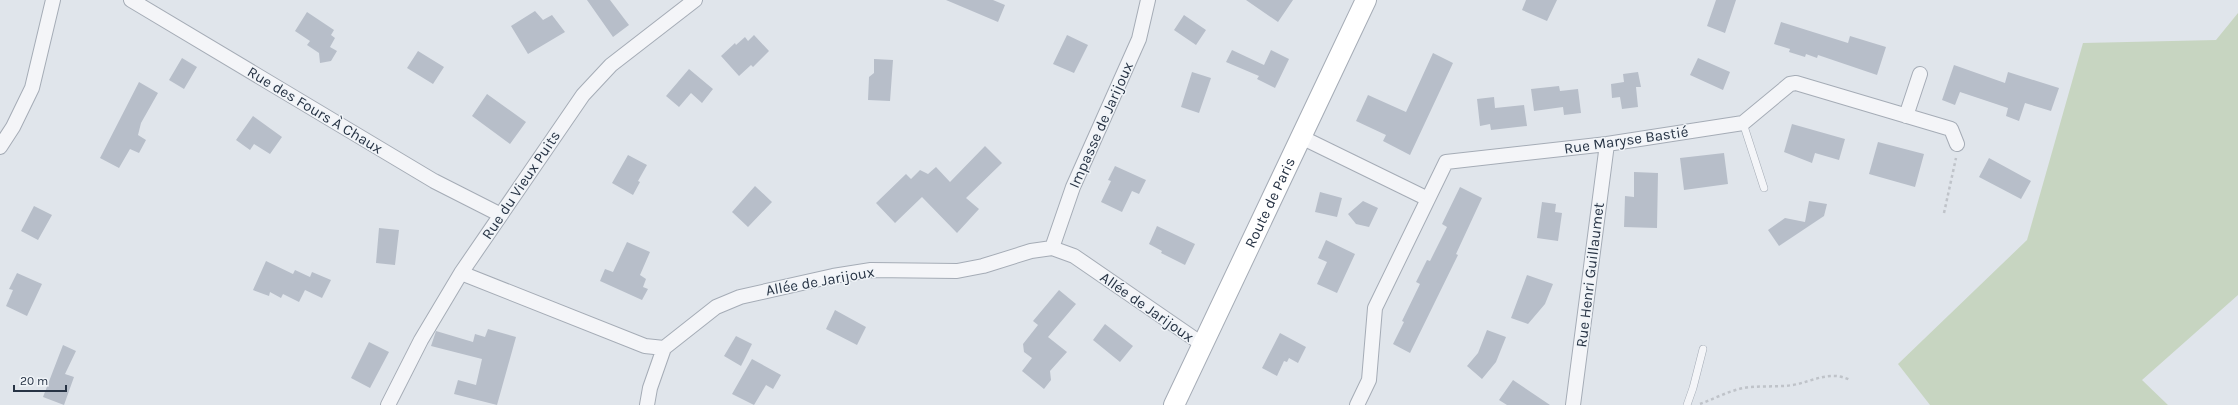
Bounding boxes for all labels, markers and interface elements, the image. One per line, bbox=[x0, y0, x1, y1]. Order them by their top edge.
street label: Impasse de Jarijoux bbox=[1065, 59, 1137, 191]
street label: Rue des Fours À Chaux bbox=[244, 62, 386, 158]
street label: Rue Maryse Bastié bbox=[1563, 122, 1689, 158]
street label: Rue du Vieux Puits bbox=[478, 127, 564, 243]
street label: Route de Paris bbox=[1241, 154, 1299, 251]
street label: Rue Henri Guillaumet bbox=[1572, 201, 1608, 349]
street label: Allée de Jarijoux bbox=[764, 263, 876, 299]
street label: Allée de Jarijoux bbox=[1097, 268, 1197, 346]
scale bar bbox=[14, 367, 66, 393]
text: 20 m bbox=[20, 374, 48, 388]

